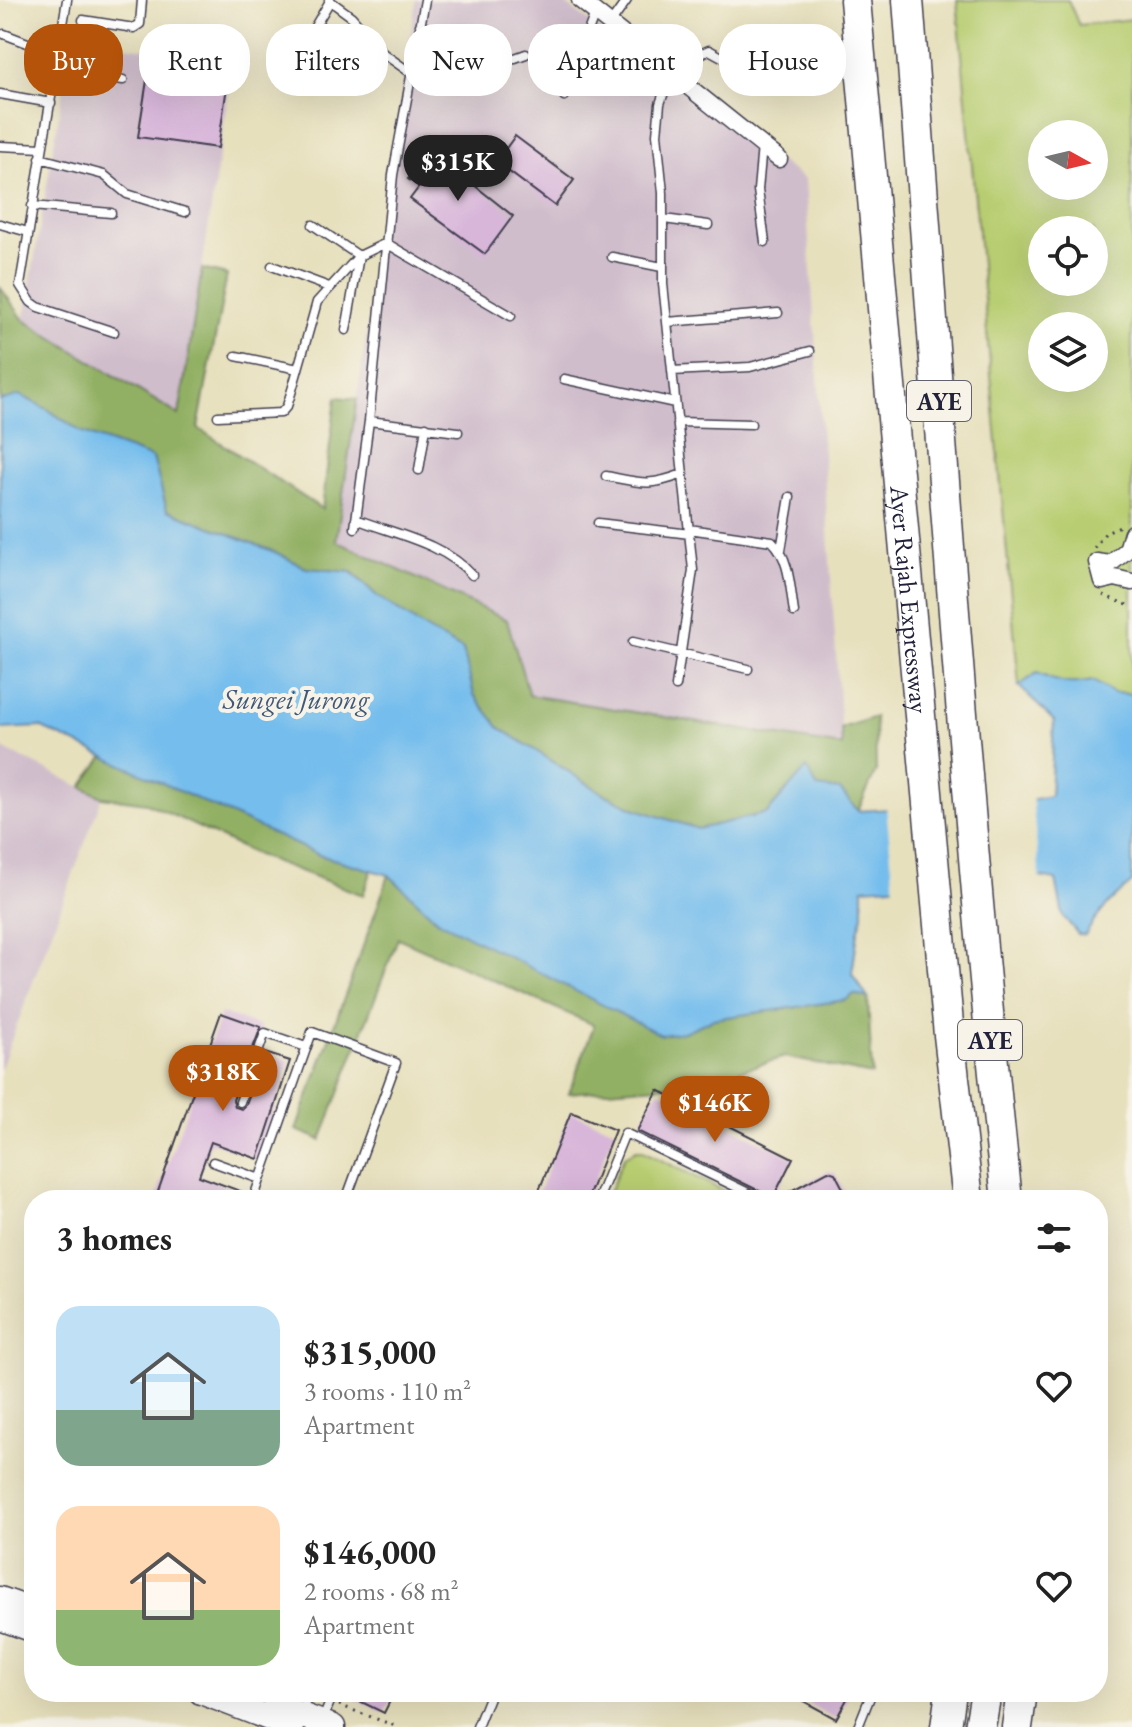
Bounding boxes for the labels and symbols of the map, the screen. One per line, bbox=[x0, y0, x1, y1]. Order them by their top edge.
north arrow bbox=[1028, 120, 1108, 200]
pin: $315K bbox=[402, 135, 514, 203]
road number: AYE bbox=[907, 381, 971, 421]
street label: Ayer Rajah Expressway bbox=[882, 483, 937, 715]
water label: Sungei Jurong bbox=[222, 681, 371, 717]
road number: AYE bbox=[958, 1020, 1022, 1060]
pin: $318K bbox=[167, 1045, 279, 1113]
pin: $146K bbox=[659, 1076, 771, 1144]

